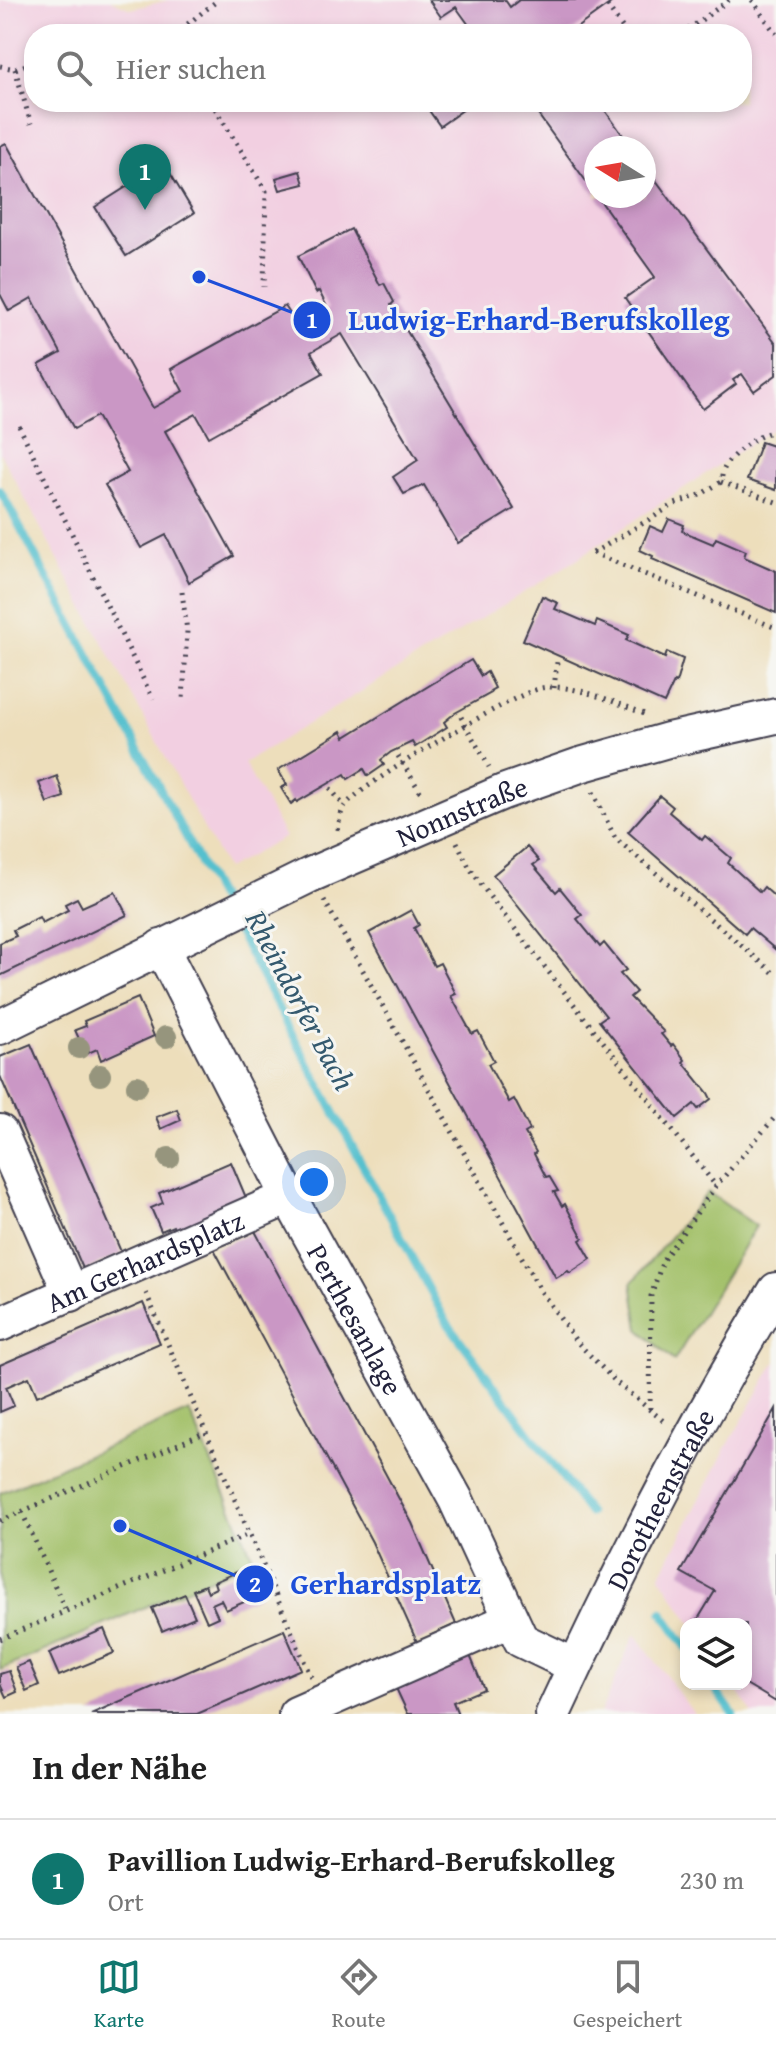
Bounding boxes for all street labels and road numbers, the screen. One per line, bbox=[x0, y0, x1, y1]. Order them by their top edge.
street label: Nonnstraße bbox=[389, 765, 533, 856]
street label: Am Gerhardsplatz bbox=[39, 1199, 250, 1322]
street label: Perthesanlage bbox=[298, 1236, 414, 1402]
street label: Dorotheenstraße bbox=[595, 1401, 724, 1597]

